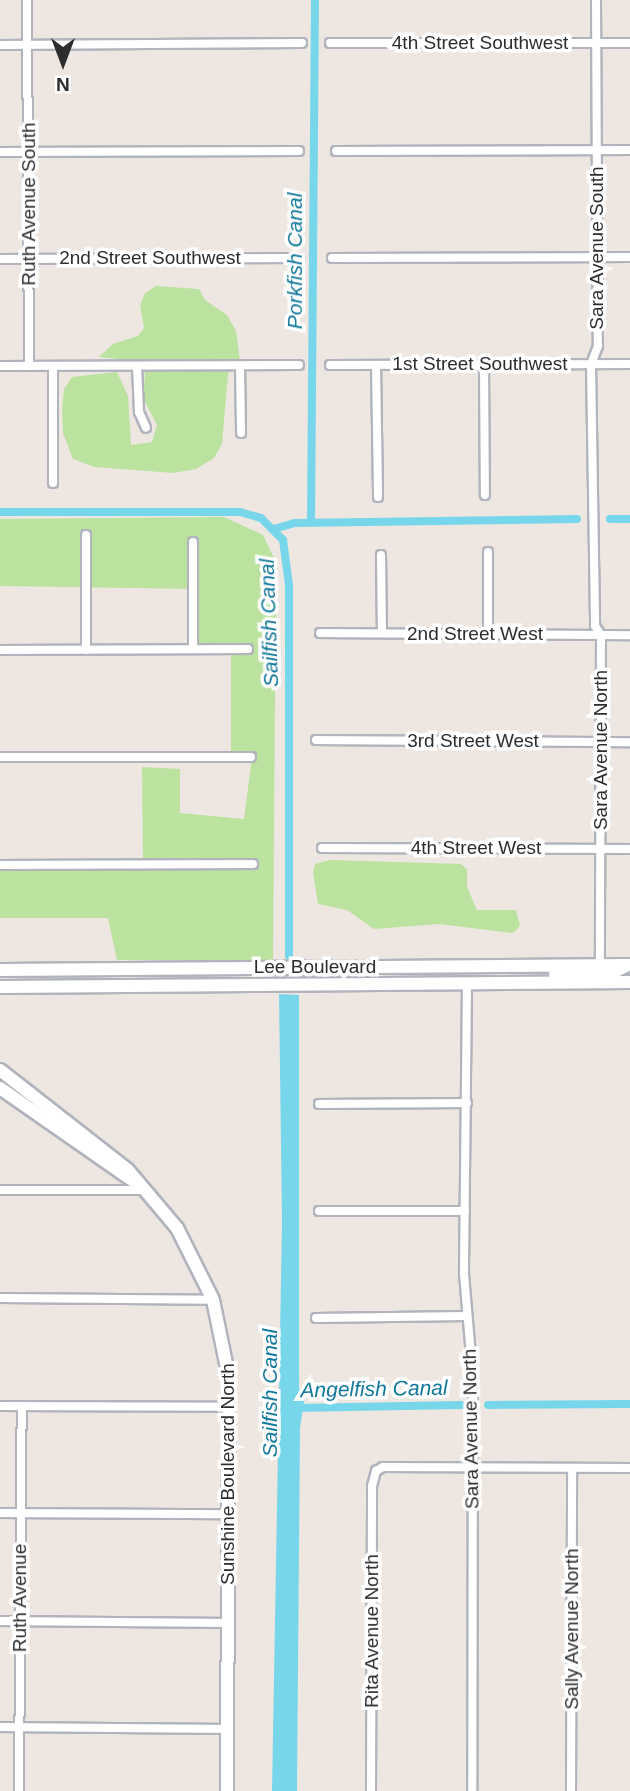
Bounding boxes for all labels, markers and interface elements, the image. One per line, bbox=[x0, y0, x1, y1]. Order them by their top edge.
north arrow bbox=[28, 28, 98, 98]
street label: 4th Street Southwest bbox=[392, 32, 568, 54]
text: N bbox=[56, 74, 70, 95]
street label: Ruth Avenue South bbox=[18, 122, 40, 286]
street label: Sara Avenue South bbox=[586, 166, 608, 330]
water label: Porkfish Canal bbox=[282, 193, 308, 329]
street label: 2nd Street Southwest bbox=[59, 247, 241, 269]
street label: 1st Street Southwest bbox=[392, 353, 568, 375]
water label: Sailfish Canal bbox=[254, 558, 284, 688]
street label: 2nd Street West bbox=[407, 623, 543, 645]
street label: Sara Avenue North bbox=[590, 669, 612, 831]
street label: 3rd Street West bbox=[407, 730, 539, 752]
street label: 4th Street West bbox=[411, 837, 541, 859]
street label: Lee Boulevard bbox=[254, 956, 376, 978]
water label: Sailfish Canal bbox=[257, 1329, 283, 1457]
street label: Sara Avenue North bbox=[458, 1348, 484, 1510]
street label: Sunshine Boulevard North bbox=[217, 1363, 239, 1585]
water label: Angelfish Canal bbox=[300, 1375, 448, 1403]
street label: Ruth Avenue bbox=[9, 1543, 31, 1653]
street label: Sally Avenue North bbox=[561, 1548, 583, 1710]
street label: Rita Avenue North bbox=[361, 1554, 383, 1708]

